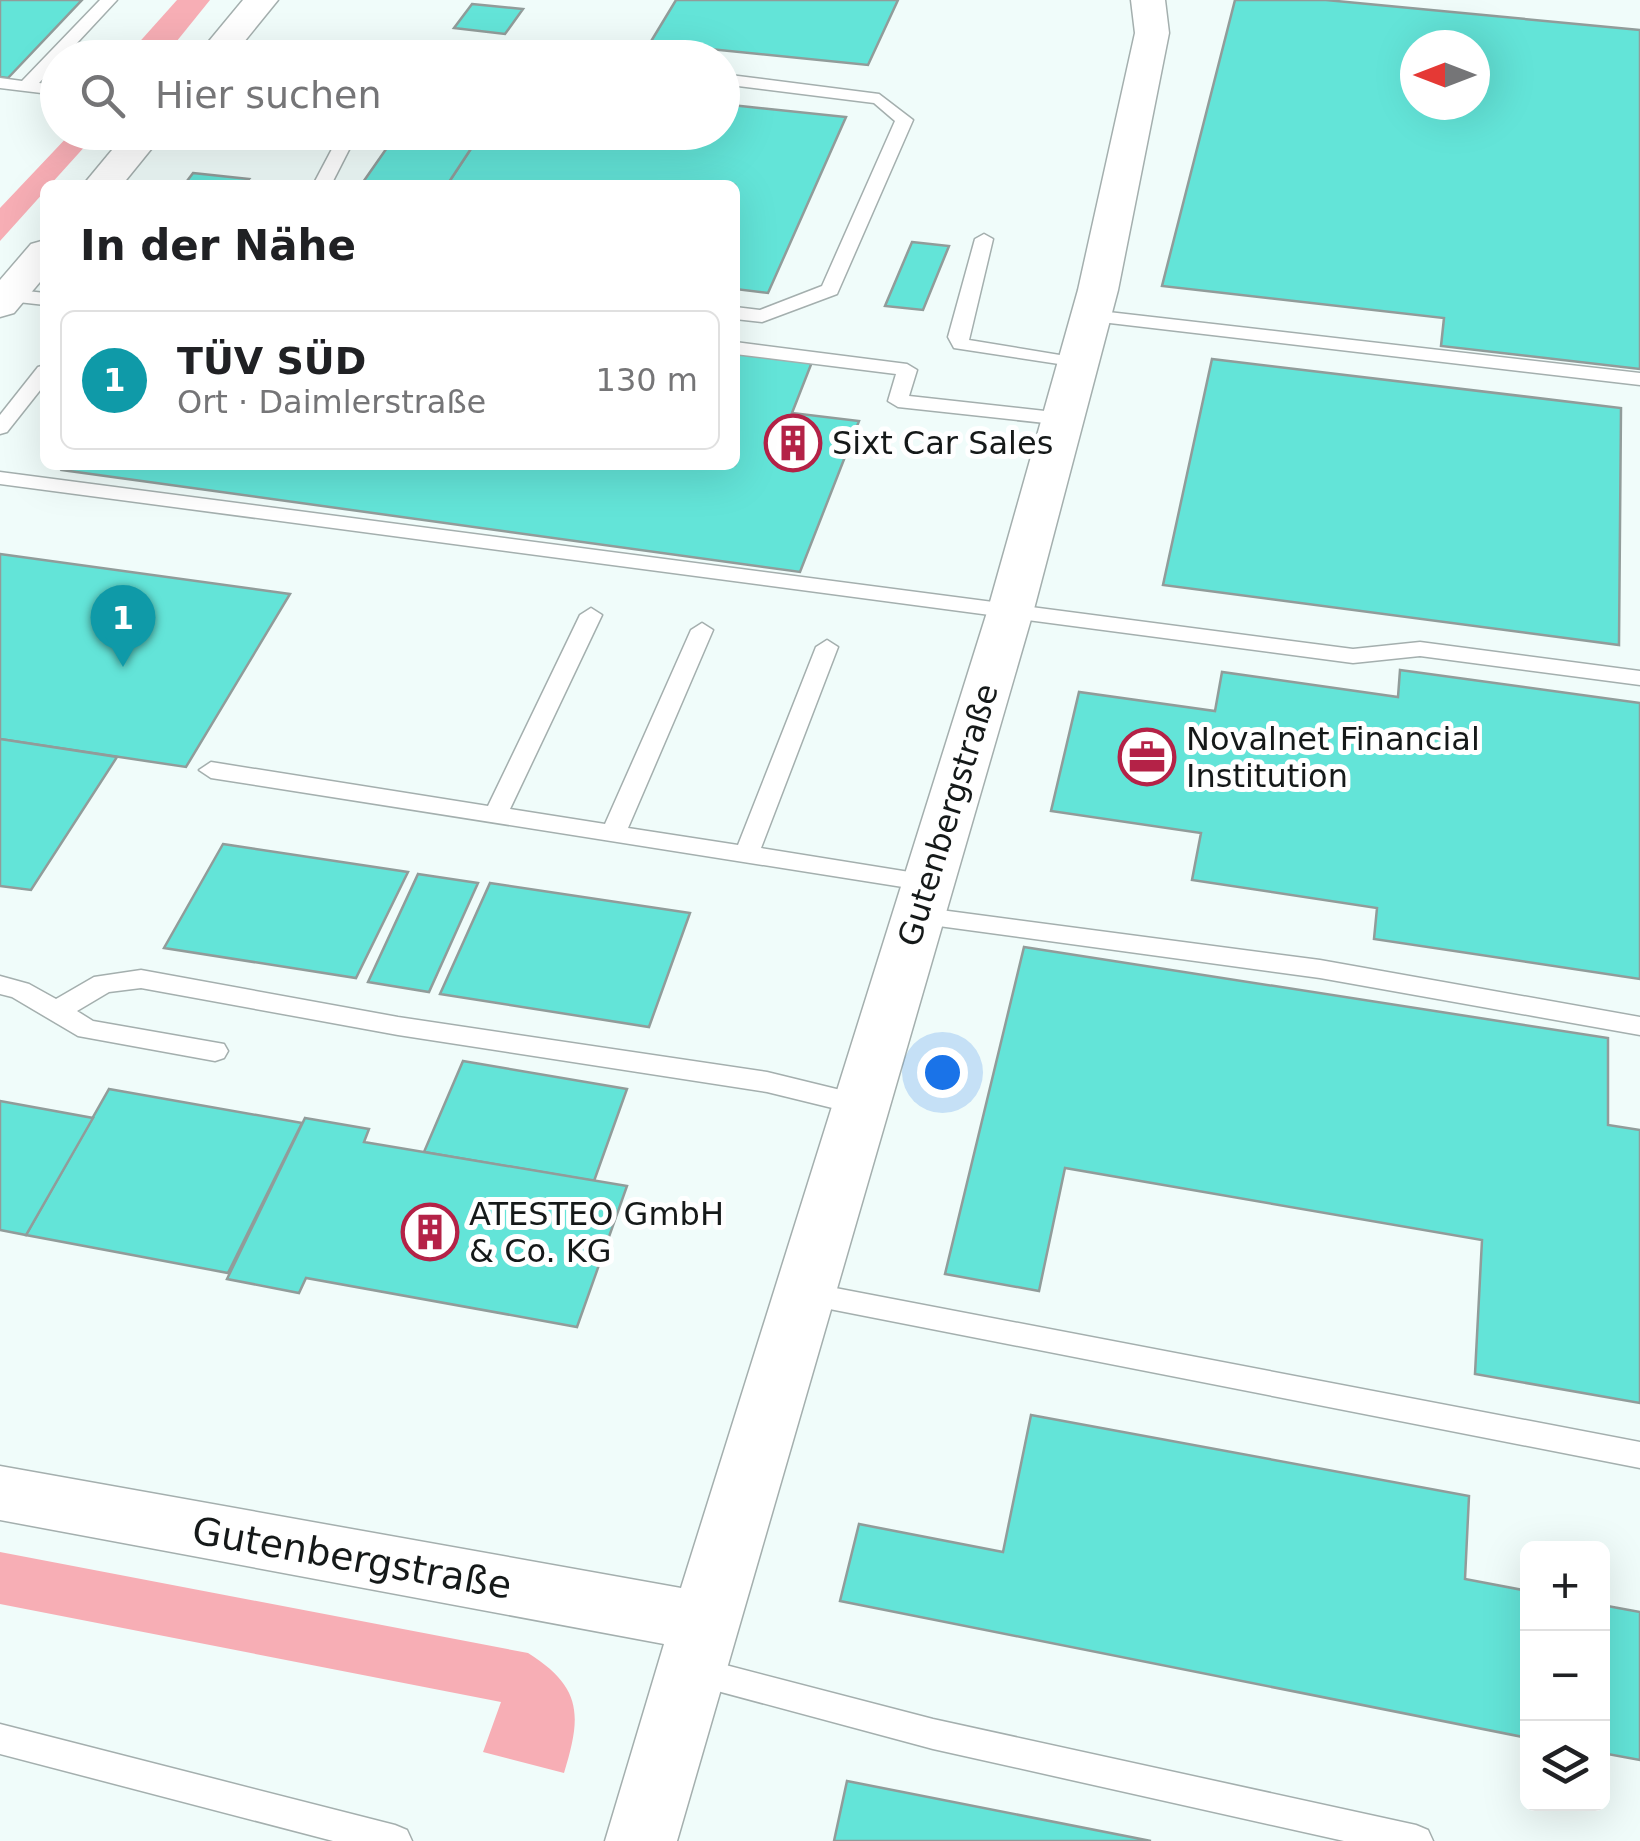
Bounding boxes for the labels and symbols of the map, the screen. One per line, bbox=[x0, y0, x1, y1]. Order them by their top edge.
north arrow bbox=[1400, 30, 1490, 120]
building icon: Sixt Car Sales bbox=[763, 413, 823, 473]
place label: Sixt Car Sales bbox=[832, 424, 1053, 462]
pin: 1 bbox=[90, 584, 156, 667]
street label: Gutenbergstraße bbox=[890, 679, 1006, 951]
place label: Novalnet Financial Institution bbox=[1186, 720, 1480, 795]
office icon: Novalnet Financial Institution bbox=[1117, 727, 1177, 787]
your location bbox=[917, 1047, 968, 1098]
place label: ATESTEO GmbH & Co. KG bbox=[469, 1195, 724, 1270]
building icon: ATESTEO GmbH & Co. KG bbox=[400, 1202, 460, 1262]
street label: Gutenbergstraße bbox=[189, 1508, 515, 1608]

